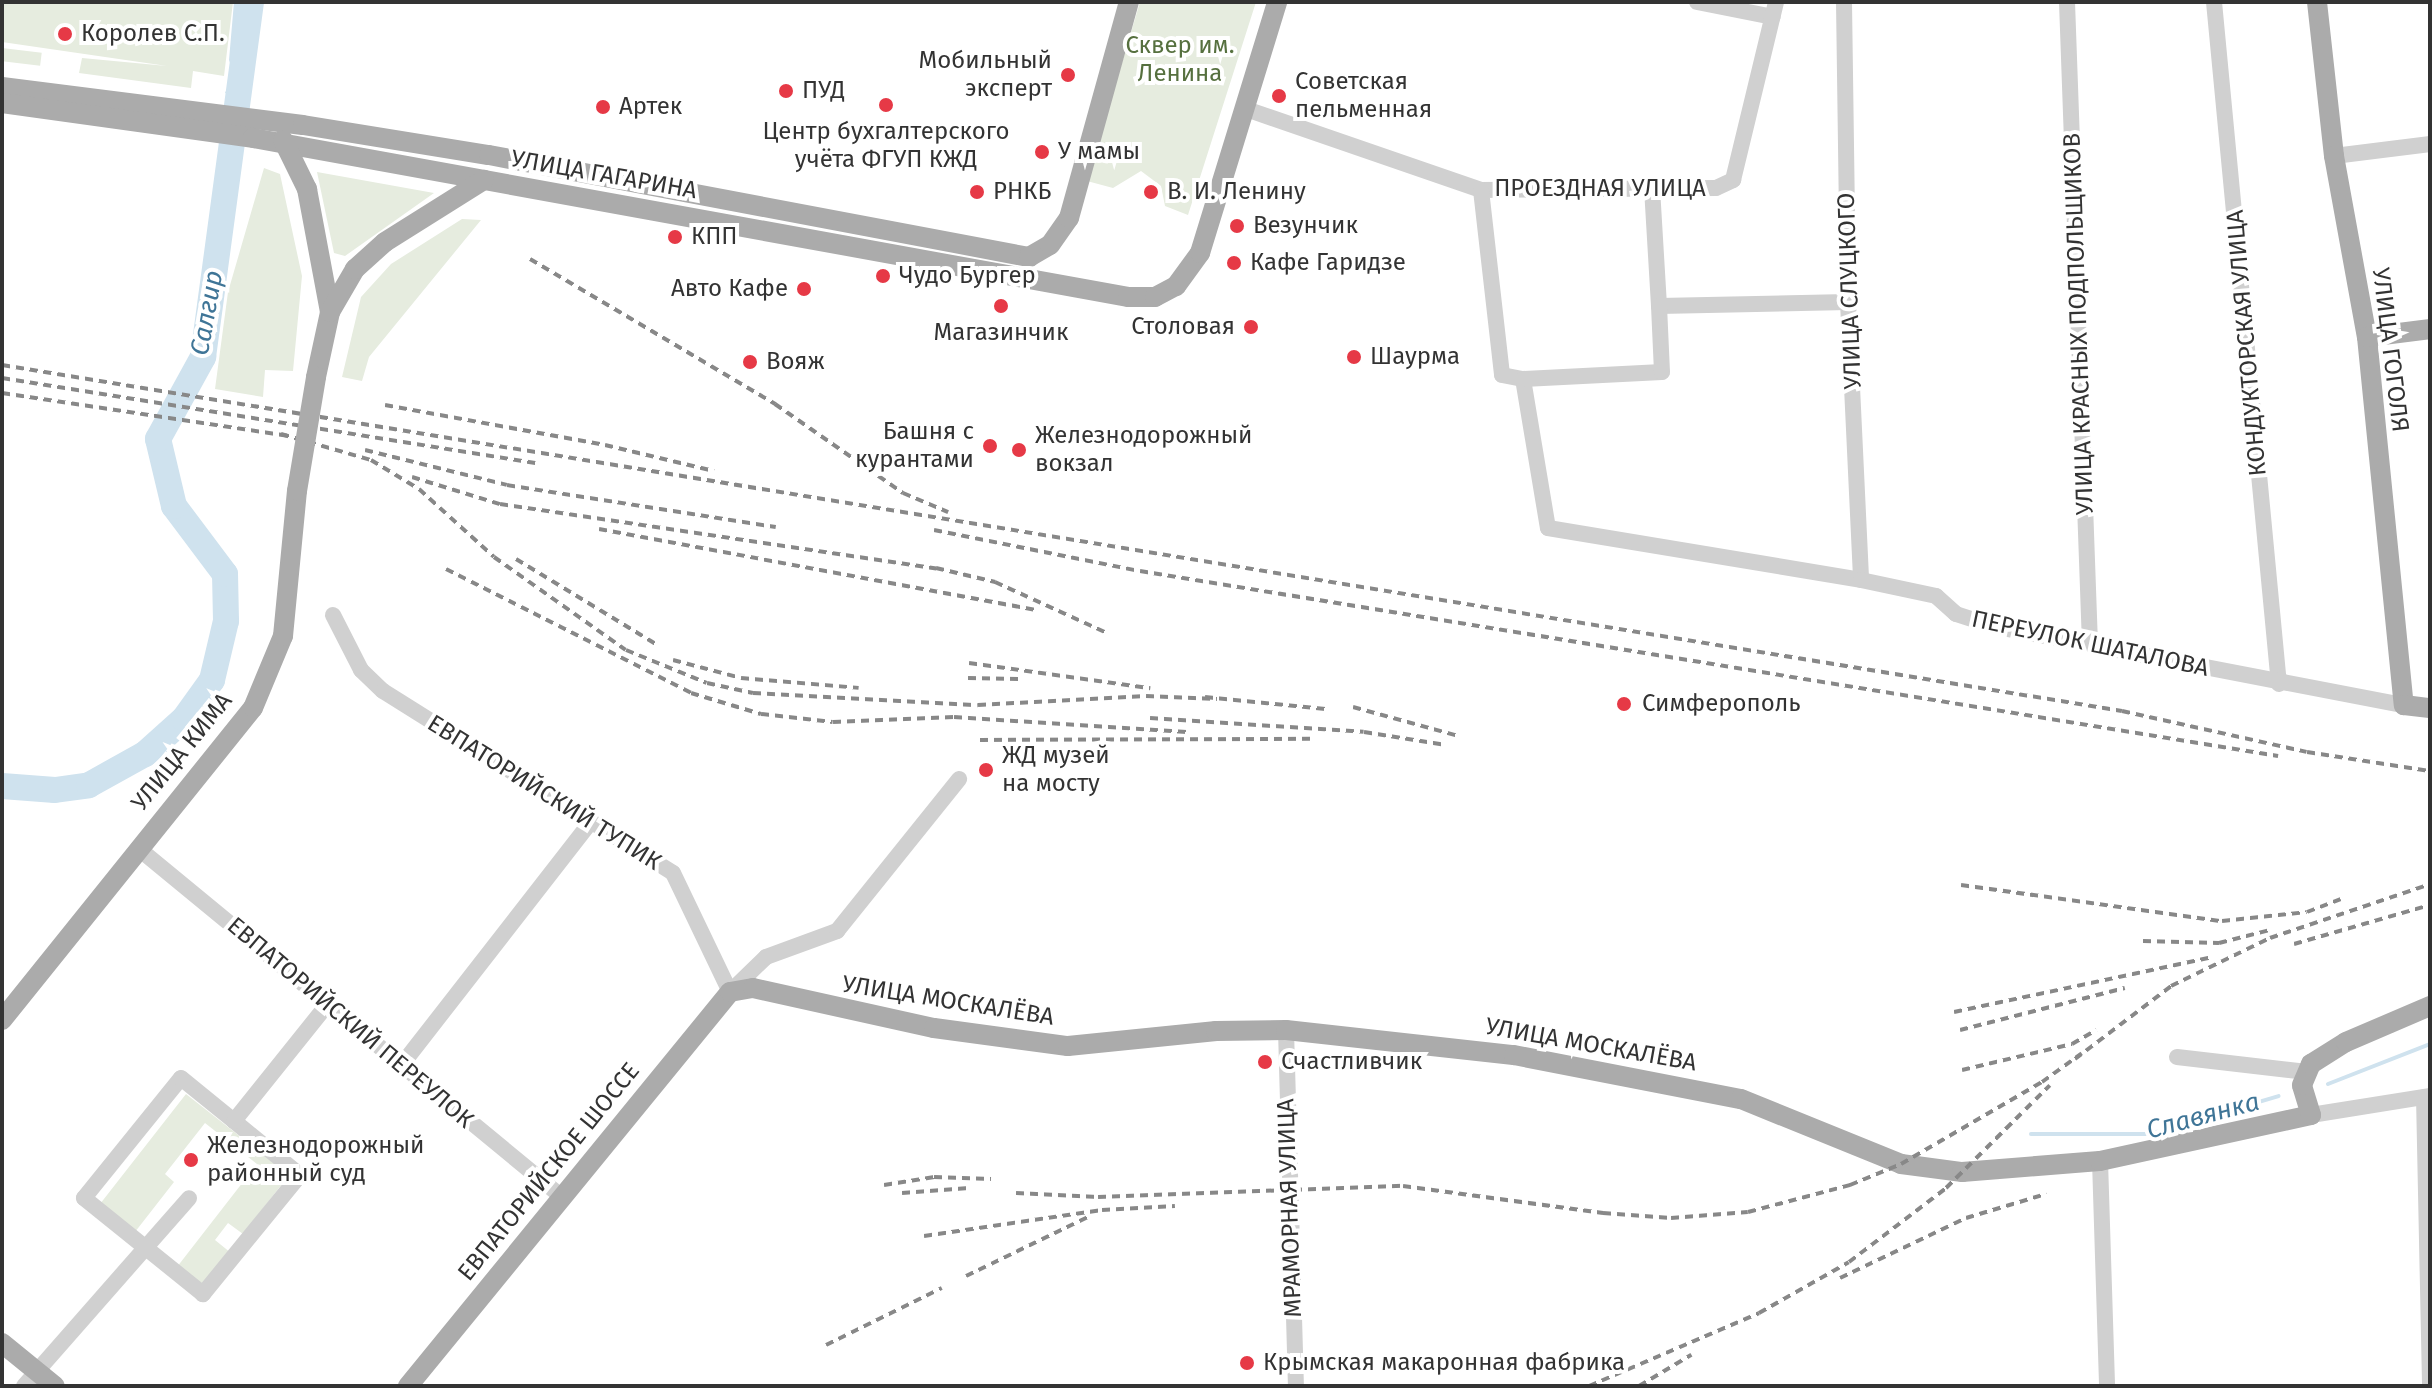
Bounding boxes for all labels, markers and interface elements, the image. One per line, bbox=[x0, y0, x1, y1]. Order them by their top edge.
place label: Королев С.П. bbox=[81, 20, 225, 48]
marker: Королев С.П. bbox=[56, 25, 74, 43]
park label: Сквер им. Ленина bbox=[1126, 32, 1234, 88]
place label: Мобильный эксперт bbox=[919, 47, 1052, 103]
marker: Мобильный эксперт bbox=[1059, 66, 1077, 84]
place label: Советская пельменная bbox=[1295, 68, 1432, 124]
place label: ПУД bbox=[802, 77, 845, 105]
marker: ПУД bbox=[777, 82, 795, 100]
marker: Советская пельменная bbox=[1270, 87, 1288, 105]
place label: Артек bbox=[619, 93, 682, 121]
marker: Центр бухгалтерского учёта ФГУП КЖД bbox=[877, 96, 895, 114]
marker: Артек bbox=[594, 98, 612, 116]
place label: Центр бухгалтерского учёта ФГУП КЖД bbox=[762, 118, 1010, 174]
street label: УЛИЦА КРАСНЫХ ПОДПОЛЬЩИКОВ bbox=[2058, 132, 2100, 516]
place label: У мамы bbox=[1058, 138, 1140, 166]
marker: У мамы bbox=[1033, 143, 1051, 161]
street label: УЛИЦА ГАГАРИНА bbox=[509, 144, 699, 206]
street label: ПРОЕЗДНАЯ УЛИЦА bbox=[1494, 175, 1706, 203]
place label: РНКБ bbox=[993, 178, 1051, 206]
place label: В. И. Ленину bbox=[1167, 178, 1306, 206]
marker: РНКБ bbox=[968, 183, 986, 201]
marker: В. И. Ленину bbox=[1142, 183, 1160, 201]
street label: УЛИЦА СЛУЦКОГО bbox=[1832, 192, 1868, 390]
street label: КОНДУКТОРСКАЯ УЛИЦА bbox=[2221, 209, 2273, 477]
place label: Везунчик bbox=[1253, 212, 1358, 240]
marker: Везунчик bbox=[1228, 217, 1246, 235]
place label: КПП bbox=[691, 223, 738, 251]
marker: КПП bbox=[666, 228, 684, 246]
place label: Кафе Гаридзе bbox=[1250, 249, 1406, 277]
marker: Кафе Гаридзе bbox=[1225, 254, 1243, 272]
place label: Чудо Бургер bbox=[899, 262, 1036, 290]
street label: УЛИЦА ГОГОЛЯ bbox=[2366, 266, 2414, 434]
marker: Чудо Бургер bbox=[874, 267, 892, 285]
water label: Салгир bbox=[184, 268, 230, 358]
place label: Авто Кафе bbox=[671, 275, 788, 303]
marker: Авто Кафе bbox=[795, 280, 813, 298]
marker: Магазинчик bbox=[992, 297, 1010, 315]
place label: Столовая bbox=[1131, 313, 1235, 341]
marker: Столовая bbox=[1242, 318, 1260, 336]
place label: Магазинчик bbox=[934, 319, 1068, 347]
place label: Шаурма bbox=[1370, 343, 1460, 371]
place label: Вояж bbox=[766, 348, 825, 376]
marker: Шаурма bbox=[1345, 348, 1363, 366]
marker: Вояж bbox=[741, 353, 759, 371]
place label: Башня с курантами bbox=[855, 418, 974, 474]
place label: Железнодорожный вокзал bbox=[1035, 422, 1252, 478]
marker: Башня с курантами bbox=[981, 437, 999, 455]
marker: Железнодорожный вокзал bbox=[1010, 441, 1028, 459]
street label: ПЕРЕУЛОК ШАТАЛОВА bbox=[1969, 605, 2211, 683]
street label: УЛИЦА КИМА bbox=[126, 687, 238, 817]
place label: Симферополь bbox=[1642, 690, 1801, 718]
marker: Симферополь bbox=[1613, 693, 1635, 715]
street label: ЕВПАТОРИЙСКИЙ ТУПИК bbox=[422, 709, 666, 877]
place label: ЖД музей на мосту bbox=[1002, 742, 1110, 798]
marker: ЖД музей на мосту bbox=[977, 761, 995, 779]
street label: ЕВПАТОРИЙСКИЙ ПЕРЕУЛОК bbox=[221, 912, 479, 1134]
street label: УЛИЦА МОСКАЛЁВА bbox=[840, 970, 1056, 1032]
street label: УЛИЦА МОСКАЛЁВА bbox=[1483, 1012, 1699, 1078]
place label: Счастливчик bbox=[1281, 1048, 1422, 1076]
marker: Счастливчик bbox=[1256, 1053, 1274, 1071]
street label: ЕВПАТОРИЙСКОЕ ШОССЕ bbox=[452, 1057, 646, 1287]
water label: Славянка bbox=[2143, 1086, 2263, 1146]
street label: МРАМОРНАЯ УЛИЦА bbox=[1272, 1098, 1308, 1318]
place label: Железнодорожный районный суд bbox=[207, 1132, 424, 1188]
marker: Железнодорожный районный суд bbox=[182, 1151, 200, 1169]
place label: Крымская макаронная фабрика bbox=[1263, 1349, 1625, 1377]
marker: Крымская макаронная фабрика bbox=[1238, 1354, 1256, 1372]

